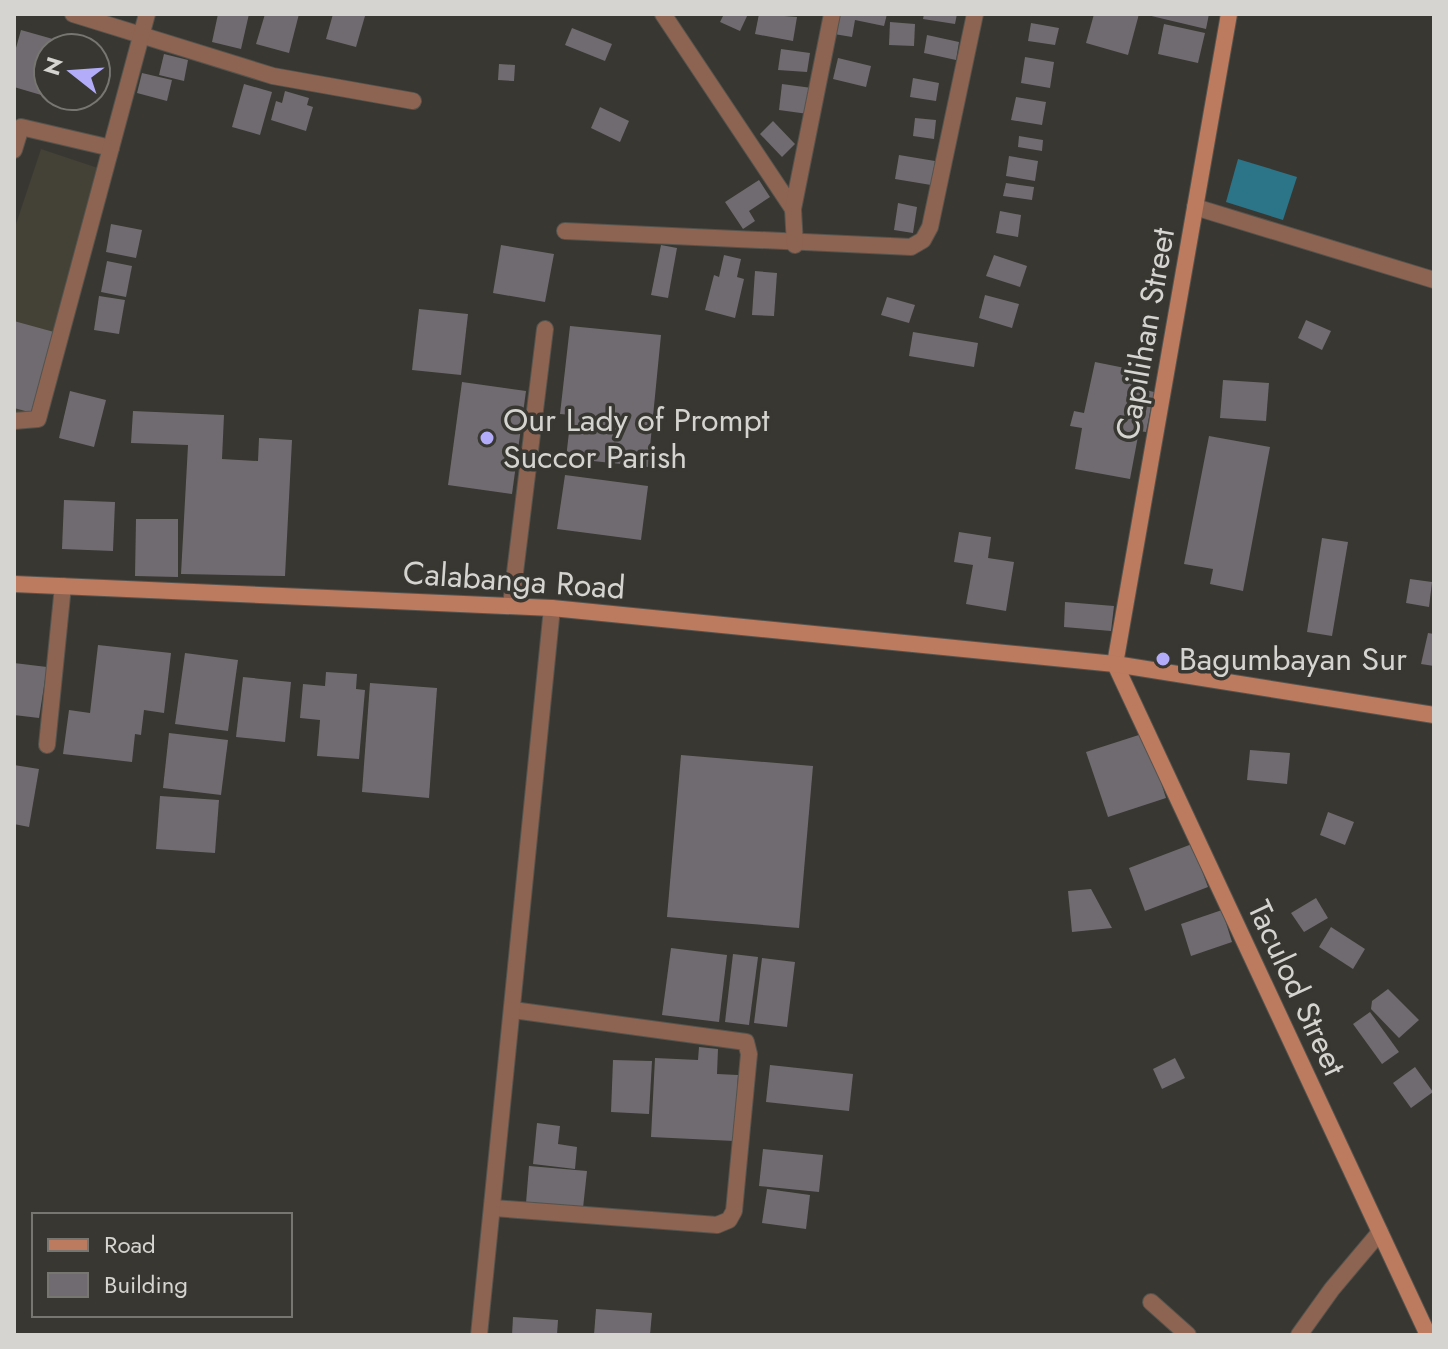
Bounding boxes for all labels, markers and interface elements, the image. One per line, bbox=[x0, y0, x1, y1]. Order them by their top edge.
north arrow bbox=[32, 32, 112, 112]
text: N bbox=[35, 53, 71, 79]
street label: Capilihan Street bbox=[1104, 224, 1186, 444]
place label: Our Lady of Prompt Succor Parish bbox=[503, 397, 770, 480]
marker: Our Lady of Prompt Succor Parish bbox=[478, 429, 496, 447]
street label: Calabanga Road bbox=[401, 549, 627, 611]
place label: Bagumbayan Sur bbox=[1179, 636, 1407, 682]
marker: Bagumbayan Sur bbox=[1154, 650, 1172, 668]
street label: Taculod Street bbox=[1236, 893, 1358, 1083]
legend bbox=[32, 1213, 292, 1317]
text: Road bbox=[104, 1227, 156, 1262]
text: Building bbox=[104, 1267, 188, 1302]

